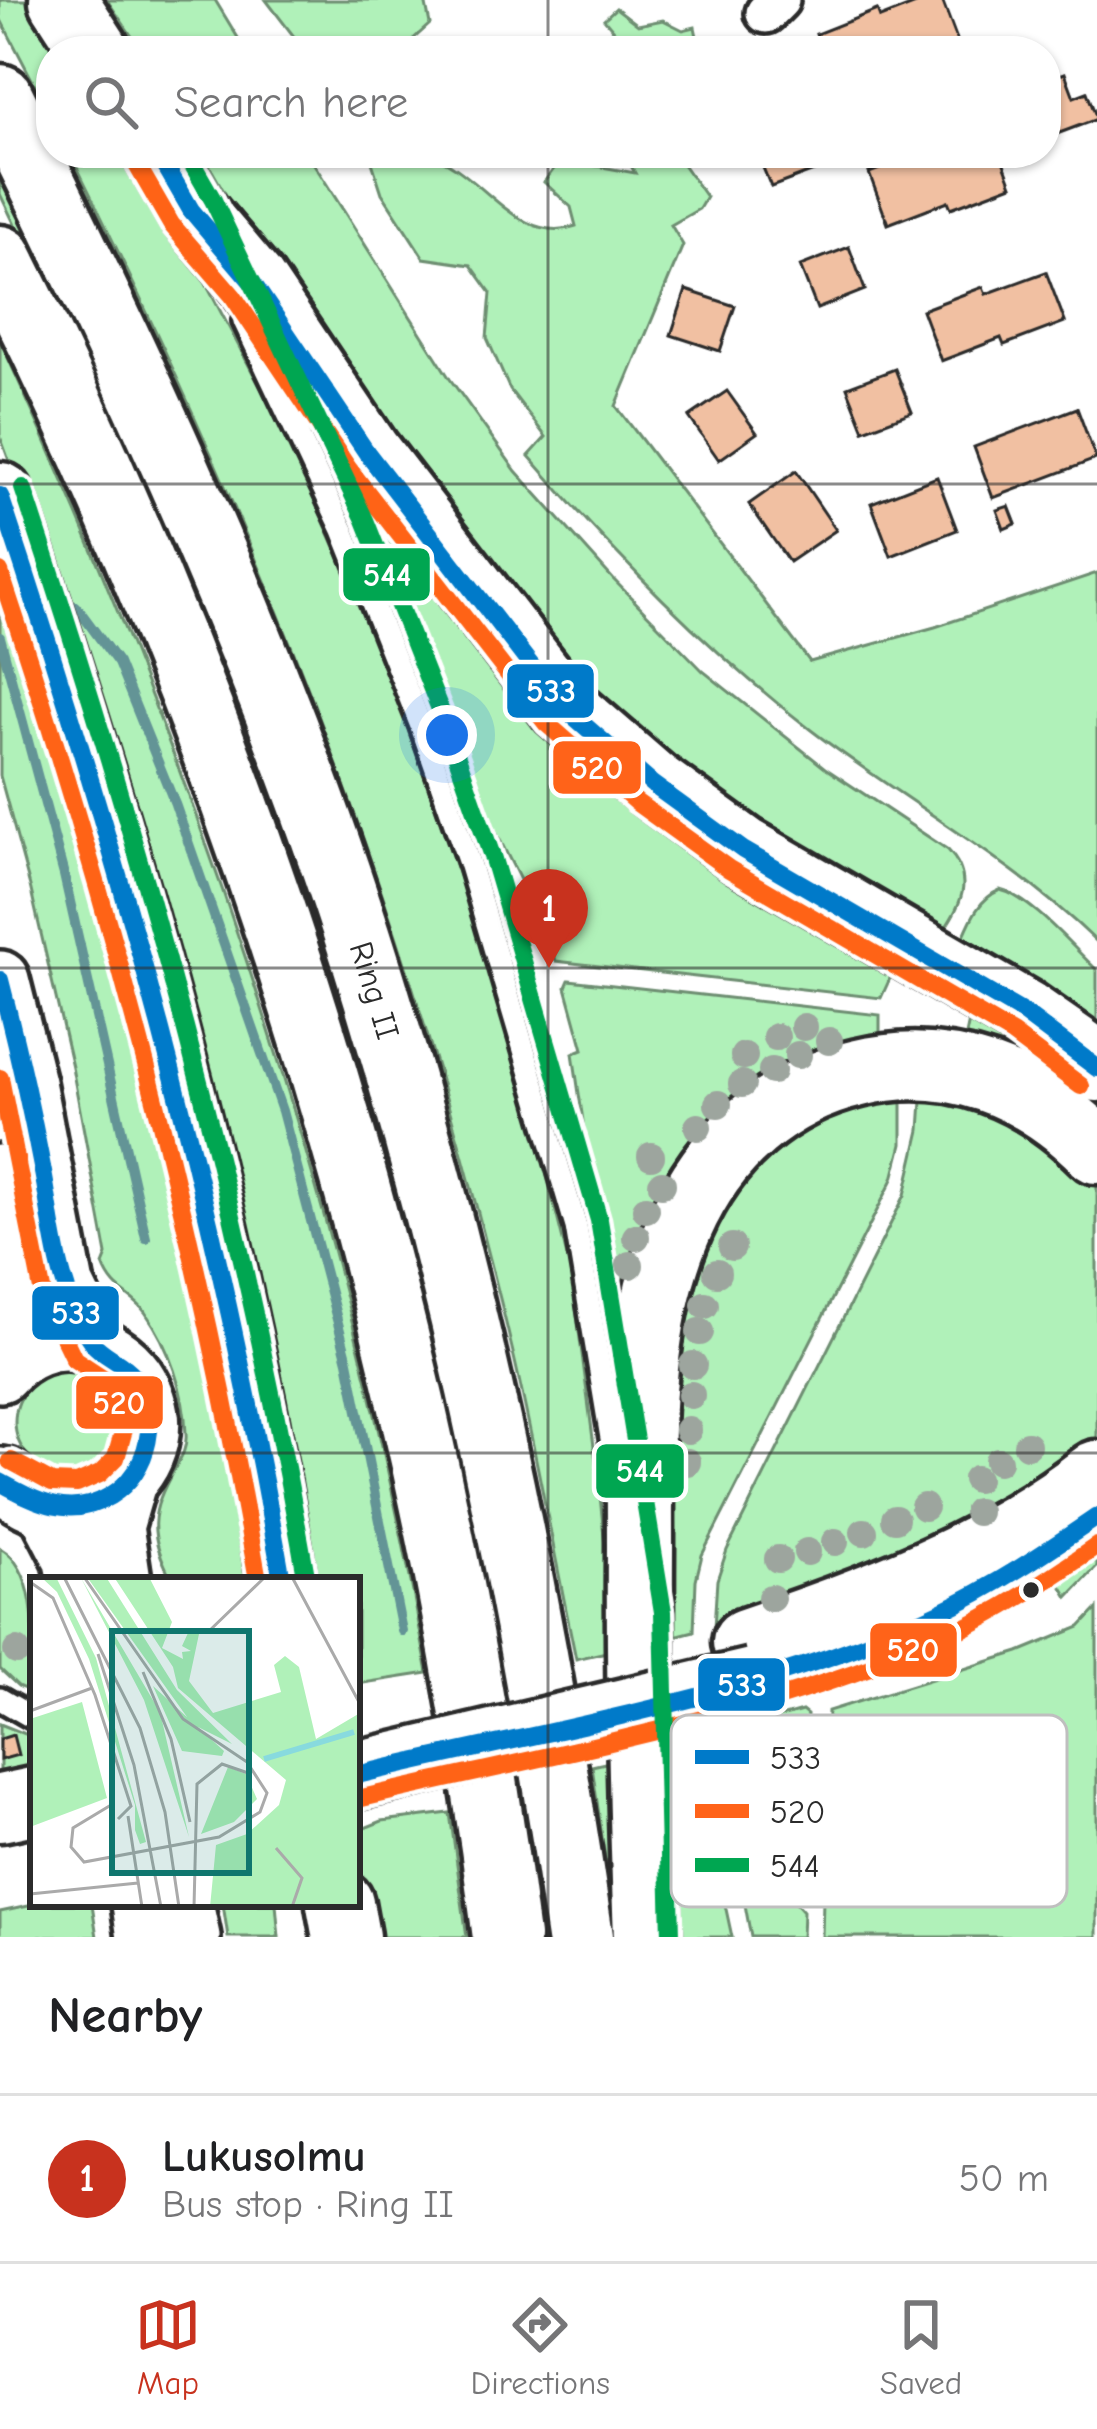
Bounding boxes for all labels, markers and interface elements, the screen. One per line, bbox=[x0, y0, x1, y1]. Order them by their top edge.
search box bbox=[36, 36, 1061, 168]
icon: search bbox=[78, 69, 144, 135]
text: Search here bbox=[174, 76, 408, 128]
line badge: 544 bbox=[341, 546, 432, 603]
text: 544 bbox=[363, 556, 411, 594]
line badge: 533 bbox=[505, 662, 596, 720]
text: 533 bbox=[526, 672, 576, 710]
your location bbox=[417, 705, 477, 765]
line badge: 520 bbox=[551, 739, 643, 796]
text: 520 bbox=[571, 749, 623, 787]
pin: 1 bbox=[510, 869, 588, 968]
street label: Ring II bbox=[342, 937, 407, 1044]
line badge: 533 bbox=[30, 1284, 121, 1342]
text: 533 bbox=[51, 1294, 101, 1332]
line badge: 520 bbox=[74, 1374, 165, 1431]
text: 520 bbox=[93, 1384, 145, 1422]
line badge: 544 bbox=[594, 1442, 686, 1500]
text: 544 bbox=[616, 1452, 664, 1490]
inset map bbox=[30, 1577, 360, 1907]
unlabelled marker bbox=[1020, 1579, 1042, 1601]
line badge: 520 bbox=[868, 1621, 959, 1679]
text: 520 bbox=[887, 1631, 939, 1669]
line badge: 533 bbox=[696, 1656, 787, 1713]
text: 533 bbox=[717, 1666, 767, 1704]
legend bbox=[671, 1715, 1067, 1907]
text: 533 bbox=[770, 1739, 821, 1777]
text: 520 bbox=[770, 1793, 825, 1831]
text: 544 bbox=[770, 1847, 820, 1885]
text: Nearby bbox=[48, 1986, 202, 2045]
text: Lukusolmu bbox=[162, 2130, 366, 2182]
text: 1 bbox=[79, 2156, 95, 2201]
text: 50 m bbox=[959, 2156, 1049, 2201]
text: Bus stop · Ring II bbox=[162, 2182, 454, 2227]
tab: Map bbox=[135, 2292, 201, 2402]
tab: Directions bbox=[471, 2292, 610, 2402]
tab: Saved bbox=[880, 2292, 962, 2402]

